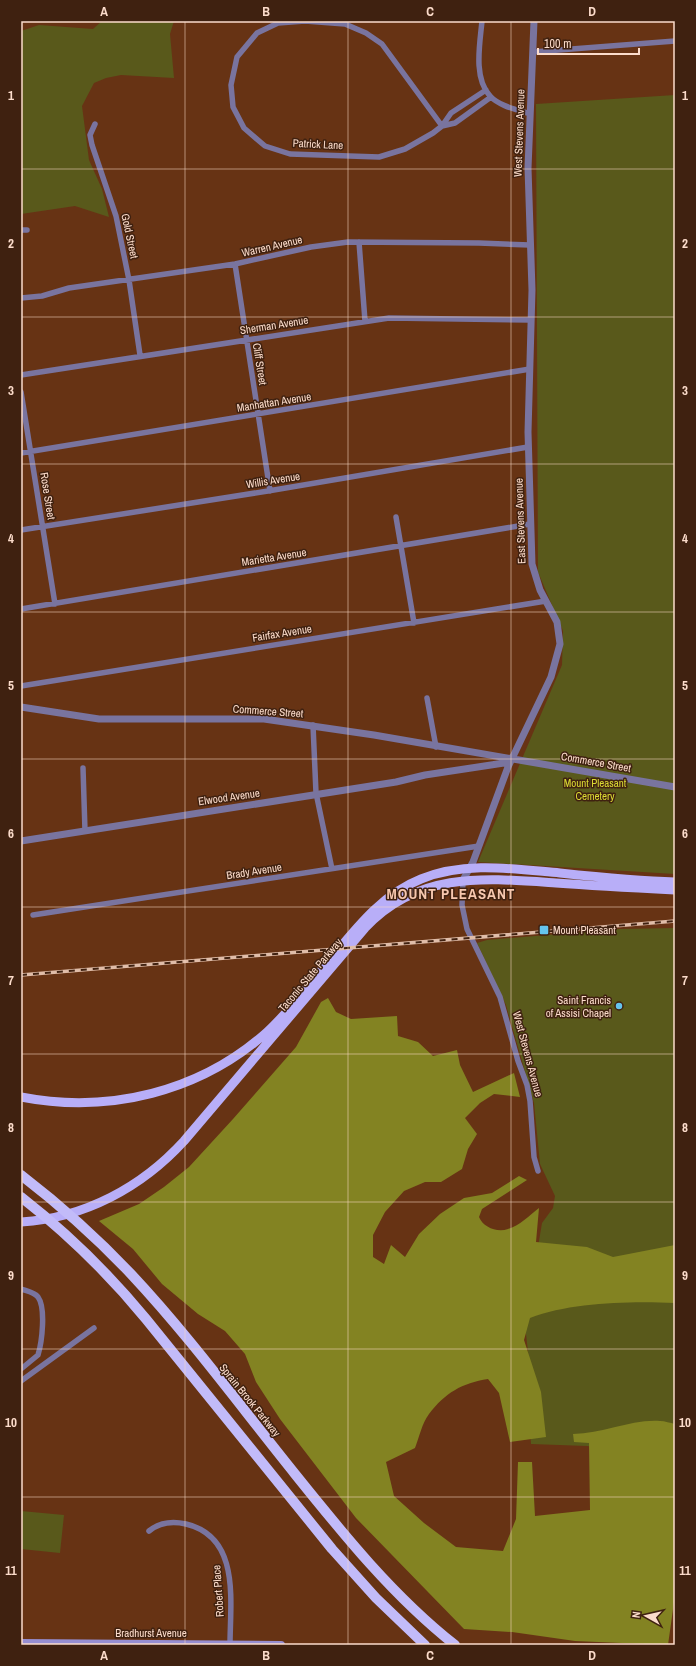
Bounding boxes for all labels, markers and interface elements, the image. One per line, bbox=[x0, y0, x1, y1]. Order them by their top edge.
text: A bbox=[100, 3, 108, 20]
text: B bbox=[262, 3, 270, 20]
text: C bbox=[426, 3, 434, 20]
text: D bbox=[588, 3, 596, 20]
scale bar bbox=[538, 30, 639, 56]
text: 100 m bbox=[544, 36, 571, 52]
text: 1 bbox=[8, 87, 14, 104]
text: 1 bbox=[682, 87, 688, 104]
street label: West Stevens Avenue bbox=[510, 89, 528, 177]
street label: Patrick Lane bbox=[292, 136, 344, 152]
street label: Gold Street bbox=[118, 212, 142, 260]
street label: Warren Avenue bbox=[240, 232, 304, 260]
text: 2 bbox=[8, 235, 14, 252]
text: 2 bbox=[682, 235, 688, 252]
street label: Sherman Avenue bbox=[239, 313, 309, 337]
street label: Cliff Street bbox=[250, 342, 270, 387]
text: 3 bbox=[8, 382, 14, 399]
text: 3 bbox=[682, 382, 688, 399]
street label: Manhattan Avenue bbox=[236, 389, 312, 415]
street label: Willis Avenue bbox=[245, 469, 301, 491]
street label: Rose Street bbox=[37, 471, 59, 521]
street label: East Stevens Avenue bbox=[512, 478, 528, 564]
text: 4 bbox=[8, 530, 14, 547]
text: 4 bbox=[682, 530, 688, 547]
street label: Marietta Avenue bbox=[241, 545, 307, 569]
street label: Fairfax Avenue bbox=[251, 621, 313, 645]
text: 5 bbox=[8, 677, 14, 694]
text: 5 bbox=[682, 677, 688, 694]
street label: Commerce Street bbox=[232, 702, 304, 720]
street label: Commerce Street bbox=[560, 749, 632, 775]
park label: Mount Pleasant Cemetery bbox=[564, 776, 627, 803]
street label: Elwood Avenue bbox=[197, 786, 261, 808]
text: 6 bbox=[8, 825, 14, 842]
text: 6 bbox=[682, 825, 688, 842]
street label: Brady Avenue bbox=[225, 860, 283, 882]
district label: MOUNT PLEASANT bbox=[387, 883, 515, 904]
place label: Mount Pleasant bbox=[553, 923, 616, 937]
marker: Mount Pleasant bbox=[538, 924, 550, 936]
street label: Taconic State Parkway bbox=[275, 935, 345, 1015]
text: 7 bbox=[8, 972, 14, 989]
text: 7 bbox=[682, 972, 688, 989]
place label: Saint Francis of Assisi Chapel bbox=[546, 993, 611, 1020]
marker: Saint Francis of Assisi Chapel bbox=[614, 1001, 624, 1011]
street label: West Stevens Avenue bbox=[510, 1010, 546, 1098]
text: 8 bbox=[8, 1119, 14, 1136]
text: 8 bbox=[682, 1119, 688, 1136]
text: 9 bbox=[8, 1267, 14, 1284]
text: 9 bbox=[682, 1267, 688, 1284]
street label: Sprain Brook Parkway bbox=[216, 1361, 284, 1440]
text: 10 bbox=[5, 1414, 17, 1431]
text: 10 bbox=[679, 1414, 691, 1431]
text: 11 bbox=[5, 1562, 17, 1579]
text: 11 bbox=[679, 1562, 691, 1579]
street label: Robert Place bbox=[209, 1565, 227, 1617]
north arrow bbox=[626, 1596, 666, 1636]
text: N bbox=[629, 1610, 643, 1619]
street label: Bradhurst Avenue bbox=[115, 1626, 187, 1640]
text: A bbox=[100, 1647, 108, 1664]
text: B bbox=[262, 1647, 270, 1664]
text: C bbox=[426, 1647, 434, 1664]
text: D bbox=[588, 1647, 596, 1664]

